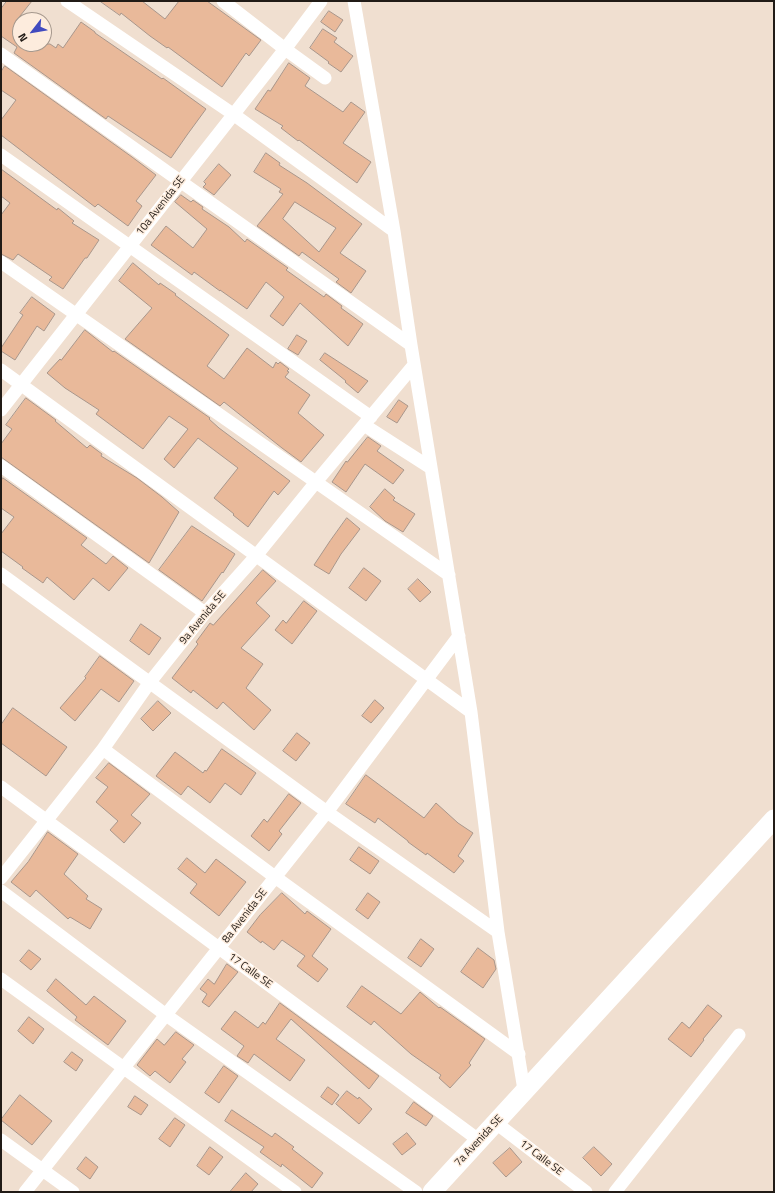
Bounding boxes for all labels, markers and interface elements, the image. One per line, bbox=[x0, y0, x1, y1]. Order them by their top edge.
north arrow bbox=[12, 12, 52, 52]
text: N bbox=[14, 30, 31, 45]
street label: 10a Avenida SE bbox=[134, 174, 188, 238]
street label: 9a Avenida SE bbox=[177, 589, 229, 647]
street label: 8a Avenida SE bbox=[220, 886, 270, 946]
street label: 17 Calle SE bbox=[225, 951, 275, 991]
street label: 7a Avenida SE bbox=[452, 1113, 506, 1169]
street label: 17 Calle SE bbox=[517, 1137, 565, 1179]

